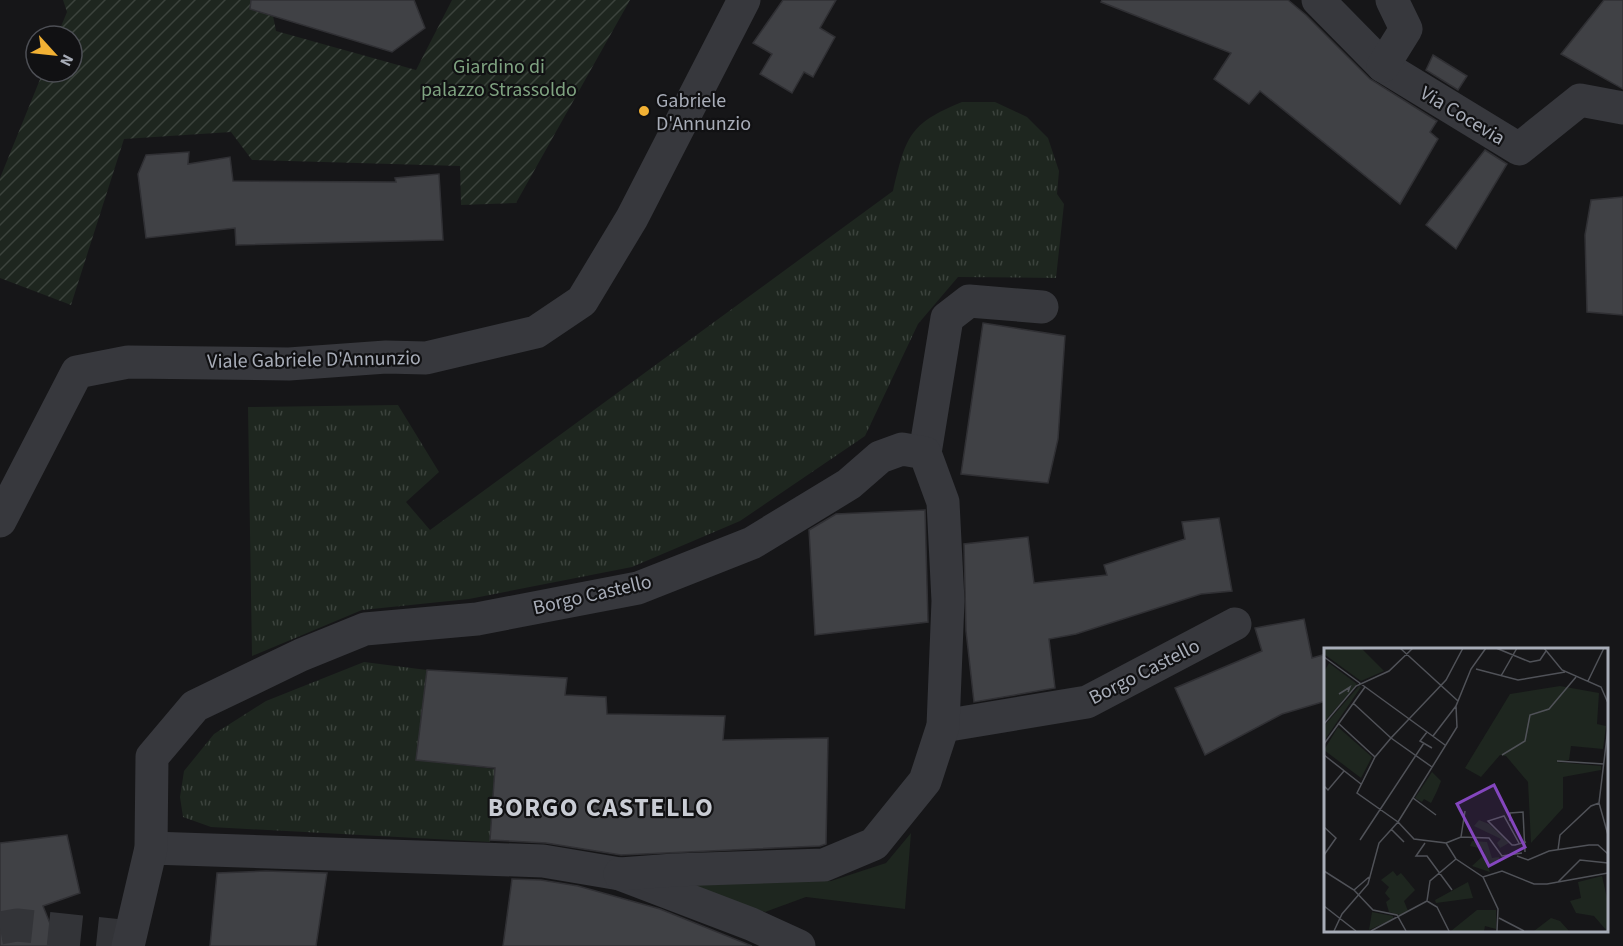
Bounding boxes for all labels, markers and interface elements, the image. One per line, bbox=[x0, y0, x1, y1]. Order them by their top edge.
north arrow bbox=[24, 24, 84, 84]
text: N bbox=[54, 51, 79, 70]
park label: Giardino di palazzo Strassoldo bbox=[421, 53, 577, 104]
street label: Via Cocevia bbox=[1415, 79, 1510, 152]
place label: Gabriele D'Annunzio bbox=[656, 87, 751, 138]
marker: Gabriele D'Annunzio bbox=[637, 104, 651, 118]
street label: Viale Gabriele D'Annunzio bbox=[207, 344, 421, 376]
street label: Borgo Castello bbox=[530, 568, 654, 622]
street label: Borgo Castello bbox=[1084, 632, 1205, 712]
inset map bbox=[1324, 648, 1608, 931]
district label: BORGO CASTELLO bbox=[488, 789, 714, 826]

